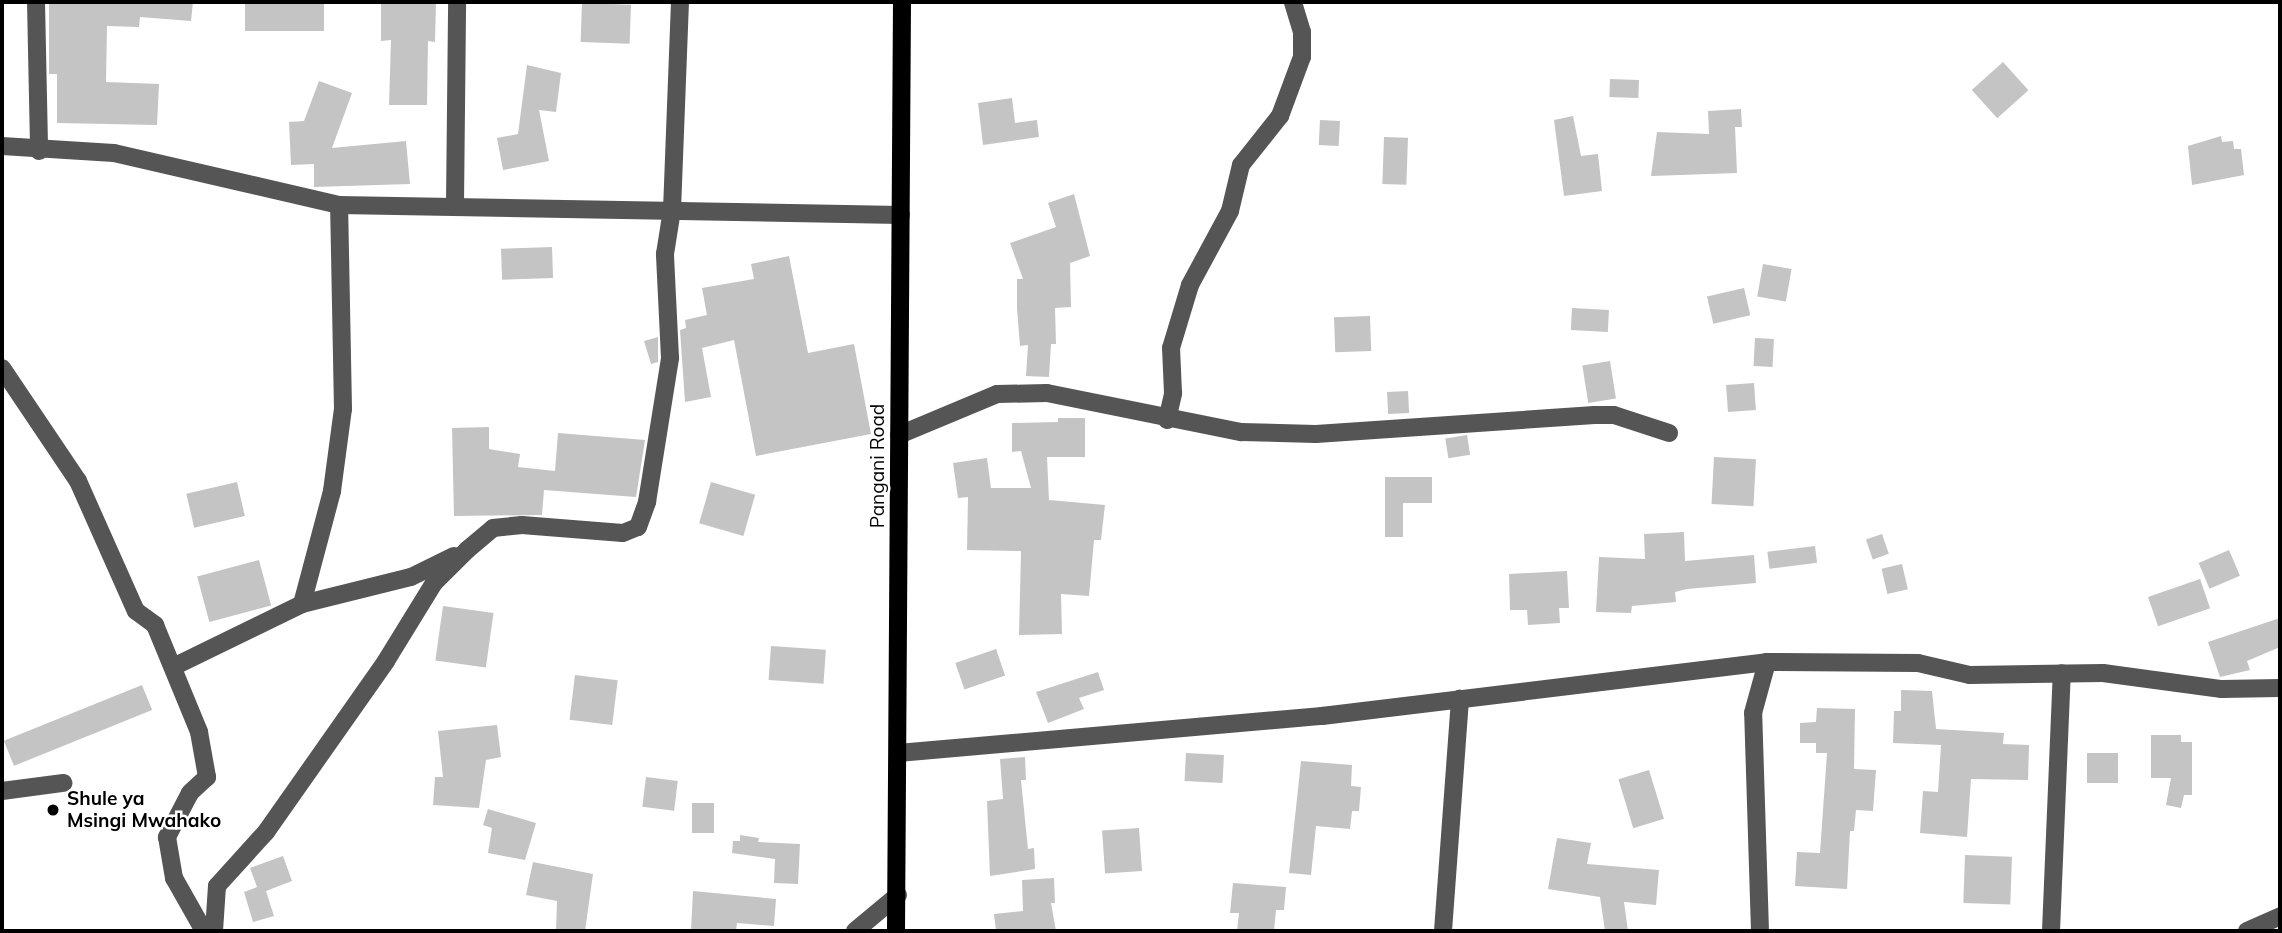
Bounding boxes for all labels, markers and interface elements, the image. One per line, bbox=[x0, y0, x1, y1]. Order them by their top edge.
street label: Pangani Road bbox=[867, 404, 889, 528]
place label: Shule ya Msingi Mwahako bbox=[67, 788, 221, 832]
marker: Shule ya Msingi Mwahako bbox=[45, 802, 61, 818]

